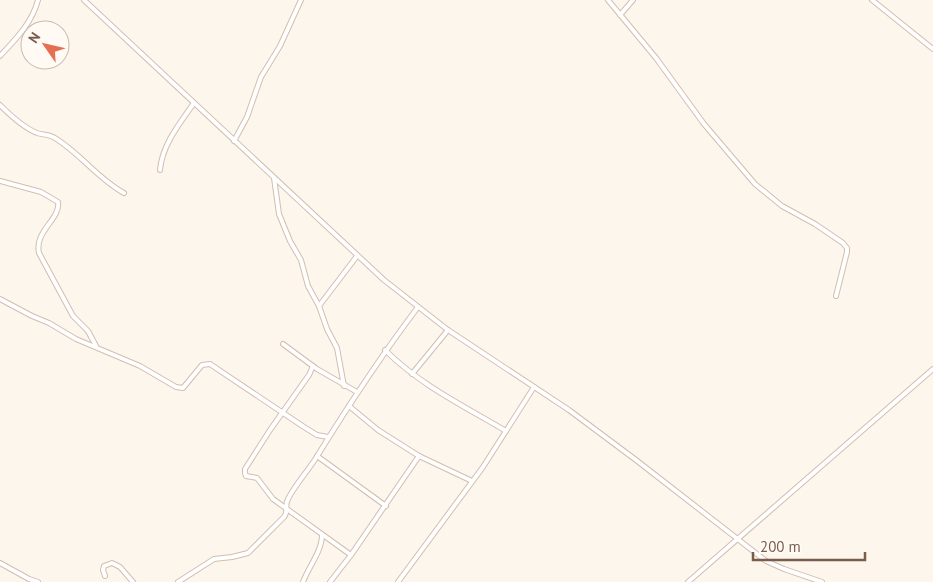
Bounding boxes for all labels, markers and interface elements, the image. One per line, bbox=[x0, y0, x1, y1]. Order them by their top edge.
north arrow bbox=[20, 20, 70, 70]
text: N bbox=[24, 29, 44, 47]
scale bar bbox=[753, 530, 866, 562]
text: 200 m bbox=[760, 537, 801, 556]

